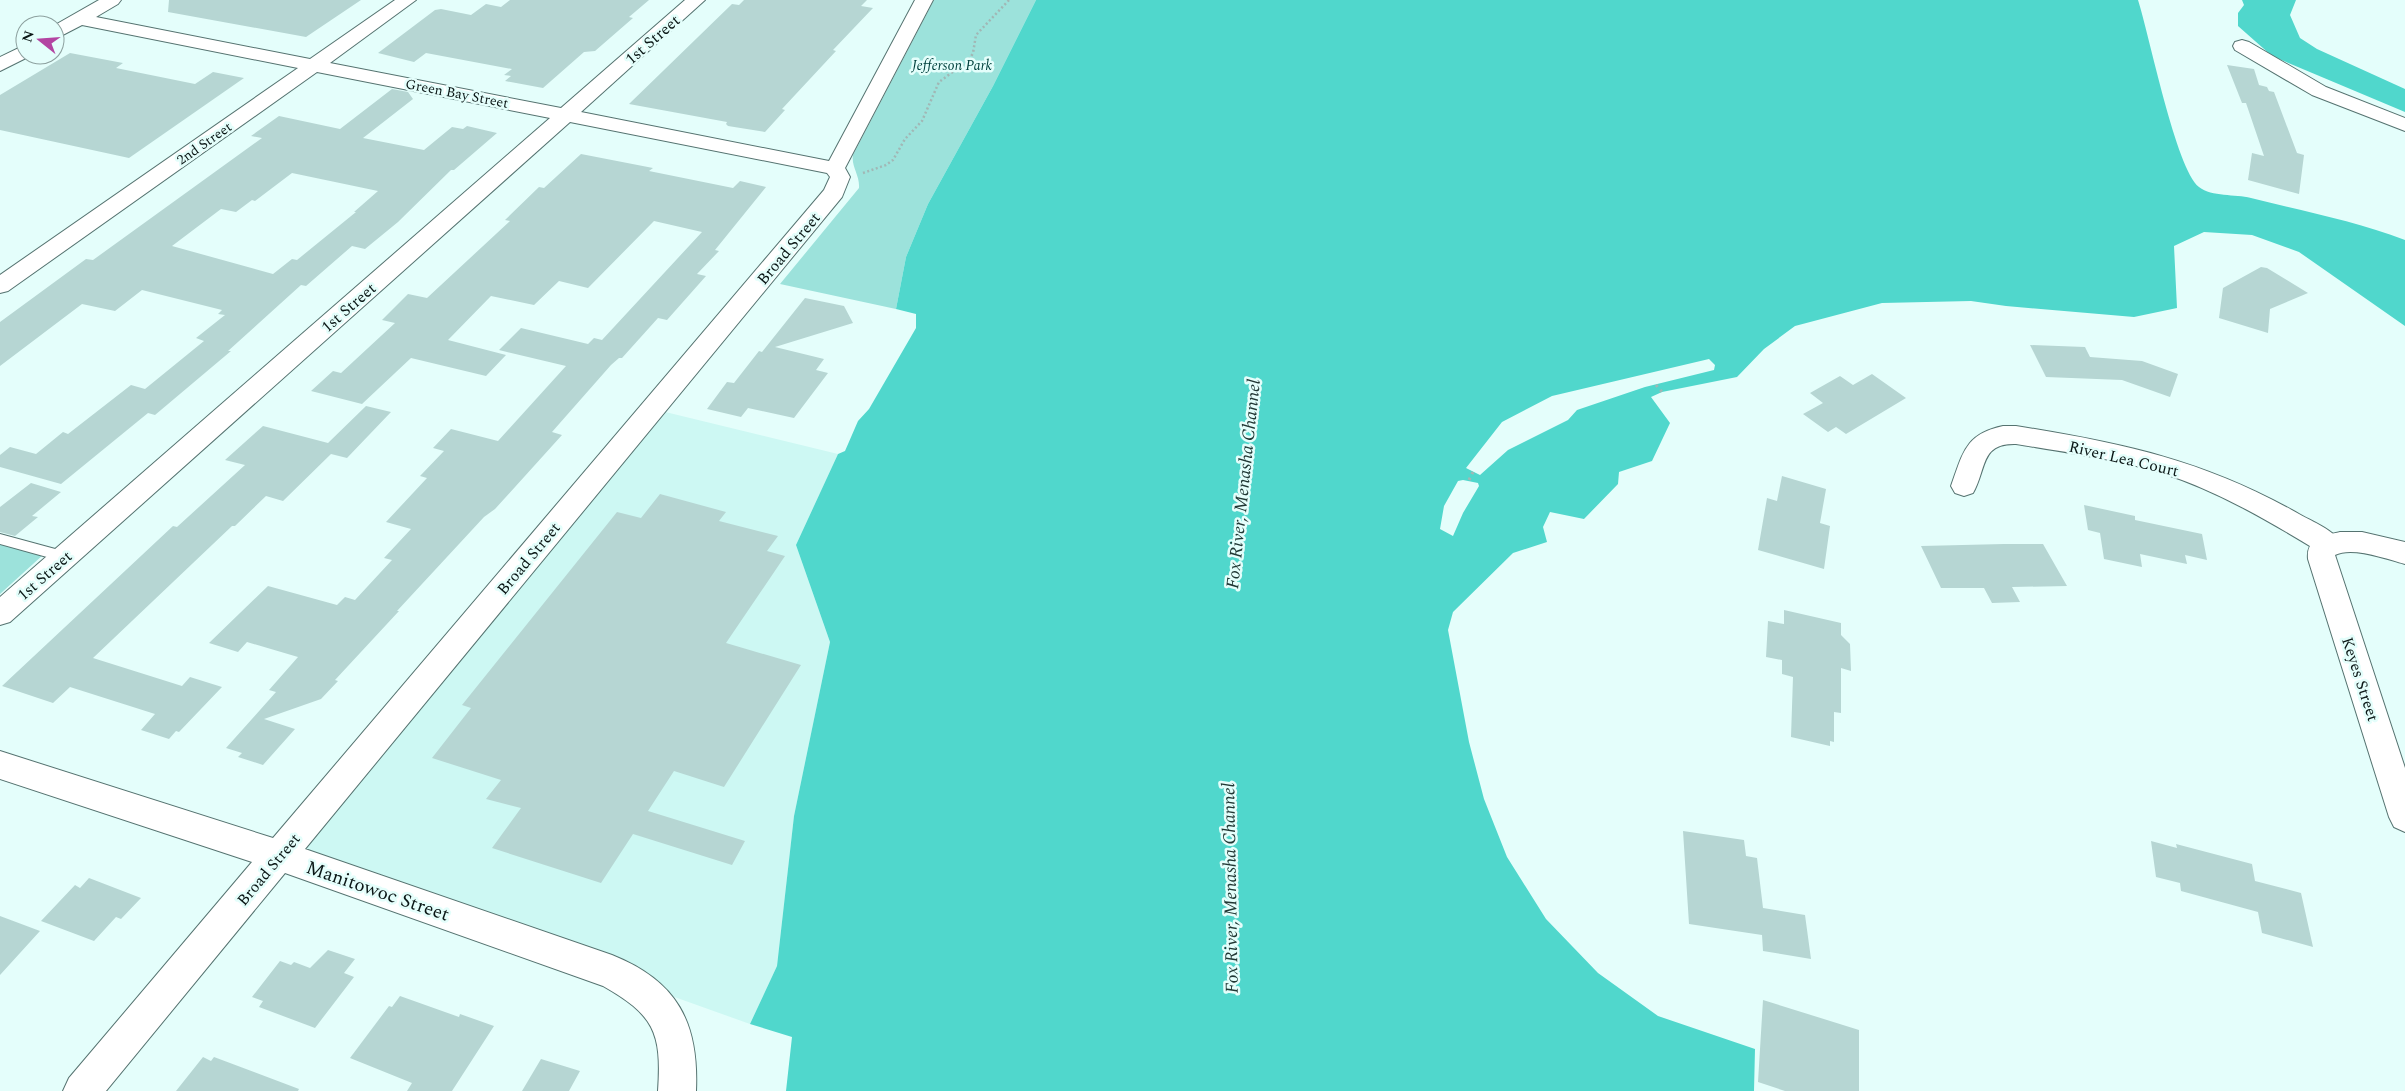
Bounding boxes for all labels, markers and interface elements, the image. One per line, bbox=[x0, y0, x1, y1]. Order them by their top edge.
street label: 1st Street bbox=[620, 9, 686, 71]
north arrow bbox=[15, 15, 65, 65]
text: N bbox=[16, 28, 40, 45]
park label: Jefferson Park bbox=[911, 55, 992, 76]
street label: Green Bay Street bbox=[404, 73, 510, 114]
street label: 2nd Street bbox=[172, 117, 236, 170]
street label: Broad Street bbox=[751, 207, 827, 290]
street label: 1st Street bbox=[316, 277, 382, 339]
water label: Fox River, Menasha Channel bbox=[1219, 378, 1268, 590]
street label: River Lea Court bbox=[2066, 435, 2182, 483]
street label: Broad Street bbox=[491, 517, 567, 600]
street label: 1st Street bbox=[12, 545, 78, 607]
street label: Keyes Street bbox=[2335, 634, 2385, 725]
water label: Fox River, Menasha Channel bbox=[1215, 782, 1246, 993]
street label: Broad Street bbox=[231, 828, 307, 911]
street label: Manitowoc Street bbox=[302, 853, 453, 930]

